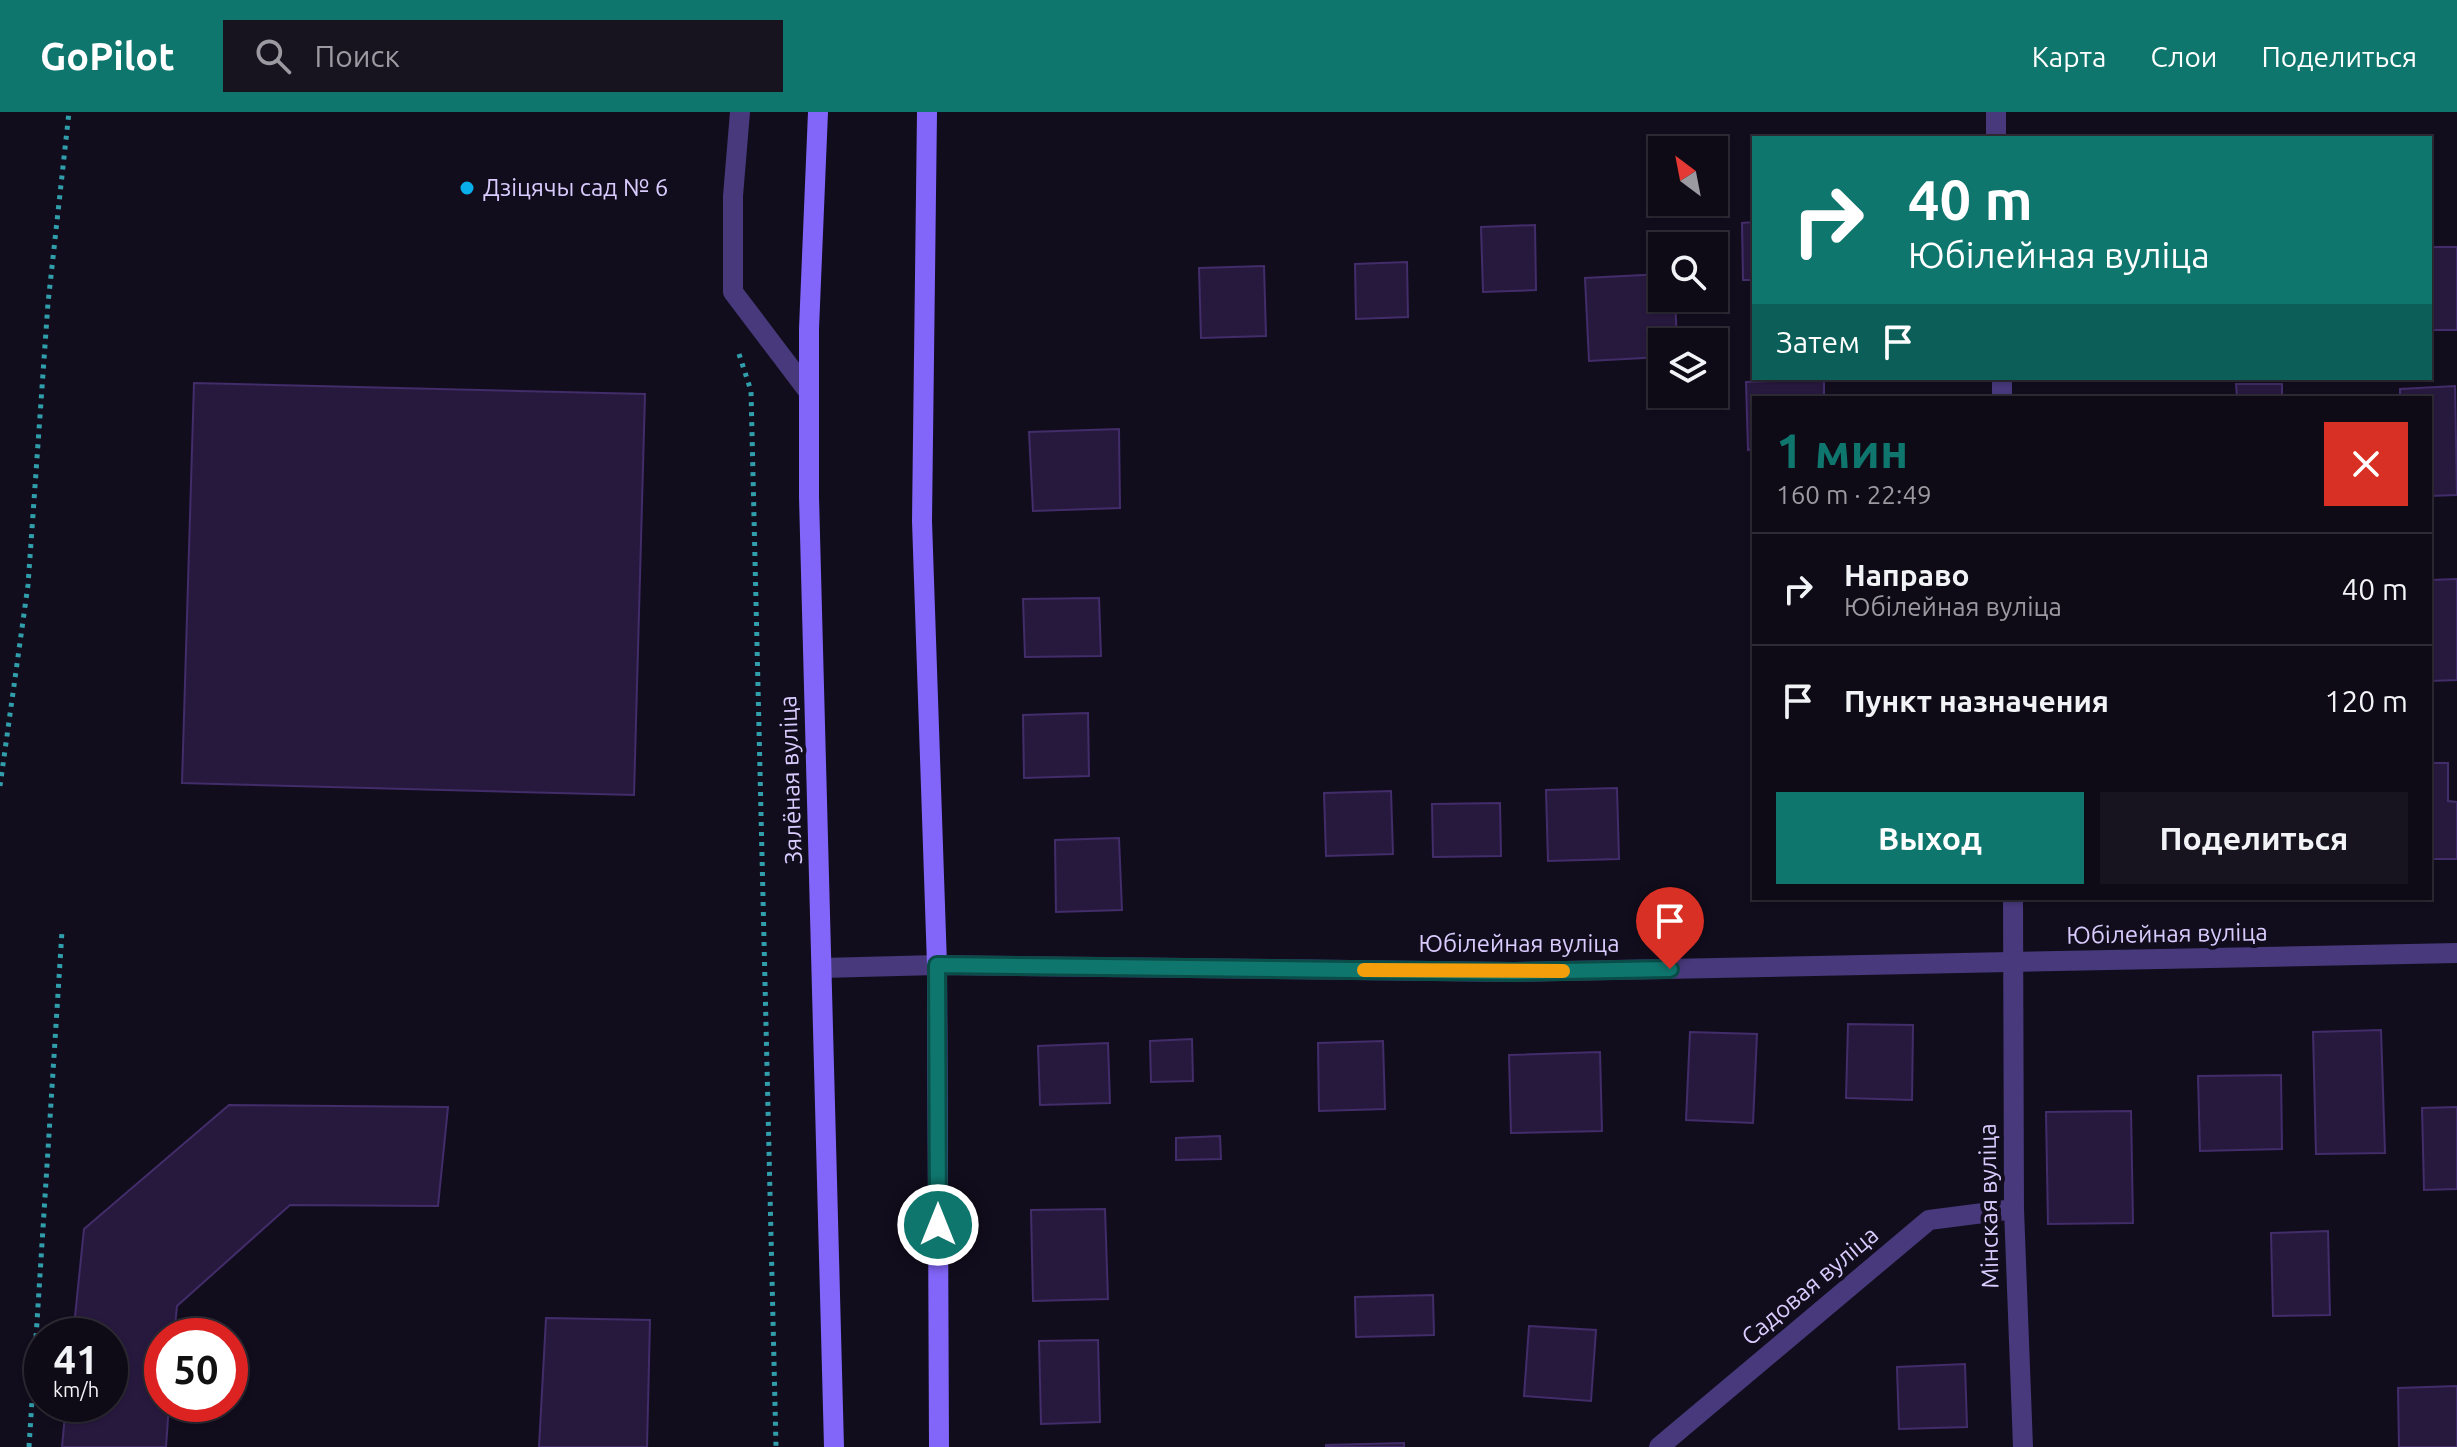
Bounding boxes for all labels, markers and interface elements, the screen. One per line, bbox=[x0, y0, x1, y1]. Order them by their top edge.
search box bbox=[223, 20, 783, 92]
icon: search bbox=[251, 34, 295, 78]
text: GoPilot bbox=[40, 35, 175, 77]
text: Поиск bbox=[315, 39, 400, 73]
text: Карта bbox=[2032, 41, 2106, 72]
text: Слои bbox=[2150, 41, 2217, 72]
text: Поделиться bbox=[2261, 41, 2417, 72]
north arrow bbox=[1648, 136, 1728, 216]
map controls bbox=[1648, 136, 1728, 408]
icon: right bbox=[1776, 168, 1880, 272]
text: 40 m bbox=[1908, 168, 2033, 231]
place label: Дзіцячы сад № 6 bbox=[483, 174, 668, 201]
marker: Дзіцячы сад № 6 bbox=[458, 179, 476, 197]
button: search bbox=[1648, 232, 1728, 312]
text: Юбілейная вуліца bbox=[1908, 234, 2210, 275]
icon: arrive bbox=[1876, 320, 1920, 364]
text: Затем bbox=[1776, 325, 1860, 359]
button: layers bbox=[1648, 328, 1728, 408]
button: close bbox=[2324, 422, 2408, 506]
text: 1 мин bbox=[1776, 423, 1908, 477]
text: 160 m · 22:49 bbox=[1776, 480, 1932, 509]
text: Направо bbox=[1844, 558, 1970, 592]
icon: right bbox=[1776, 567, 1820, 611]
text: 40 m bbox=[2341, 572, 2408, 606]
text: Юбілейная вуліца bbox=[1844, 592, 2062, 621]
icon: arrive bbox=[1776, 679, 1820, 723]
text: Пункт назначения bbox=[1844, 684, 2109, 718]
text: 120 m bbox=[2324, 684, 2408, 718]
street label: Зялёная вуліца bbox=[774, 695, 807, 865]
button: Выход bbox=[1776, 792, 2084, 884]
button: Поделиться bbox=[2100, 792, 2408, 884]
pin bbox=[1636, 887, 1704, 969]
icon: arrive bbox=[1648, 899, 1692, 943]
street label: Юбілейная вуліца bbox=[2066, 918, 2268, 949]
street label: Юбілейная вуліца bbox=[1418, 930, 1620, 957]
street label: Мінская вуліца bbox=[1974, 1123, 2003, 1289]
position arrow bbox=[896, 1183, 980, 1267]
street label: Садовая вуліца bbox=[1736, 1221, 1883, 1351]
speed limit sign: 50 bbox=[144, 1318, 248, 1422]
text: 41 bbox=[53, 1337, 99, 1382]
text: km/h bbox=[53, 1378, 99, 1401]

